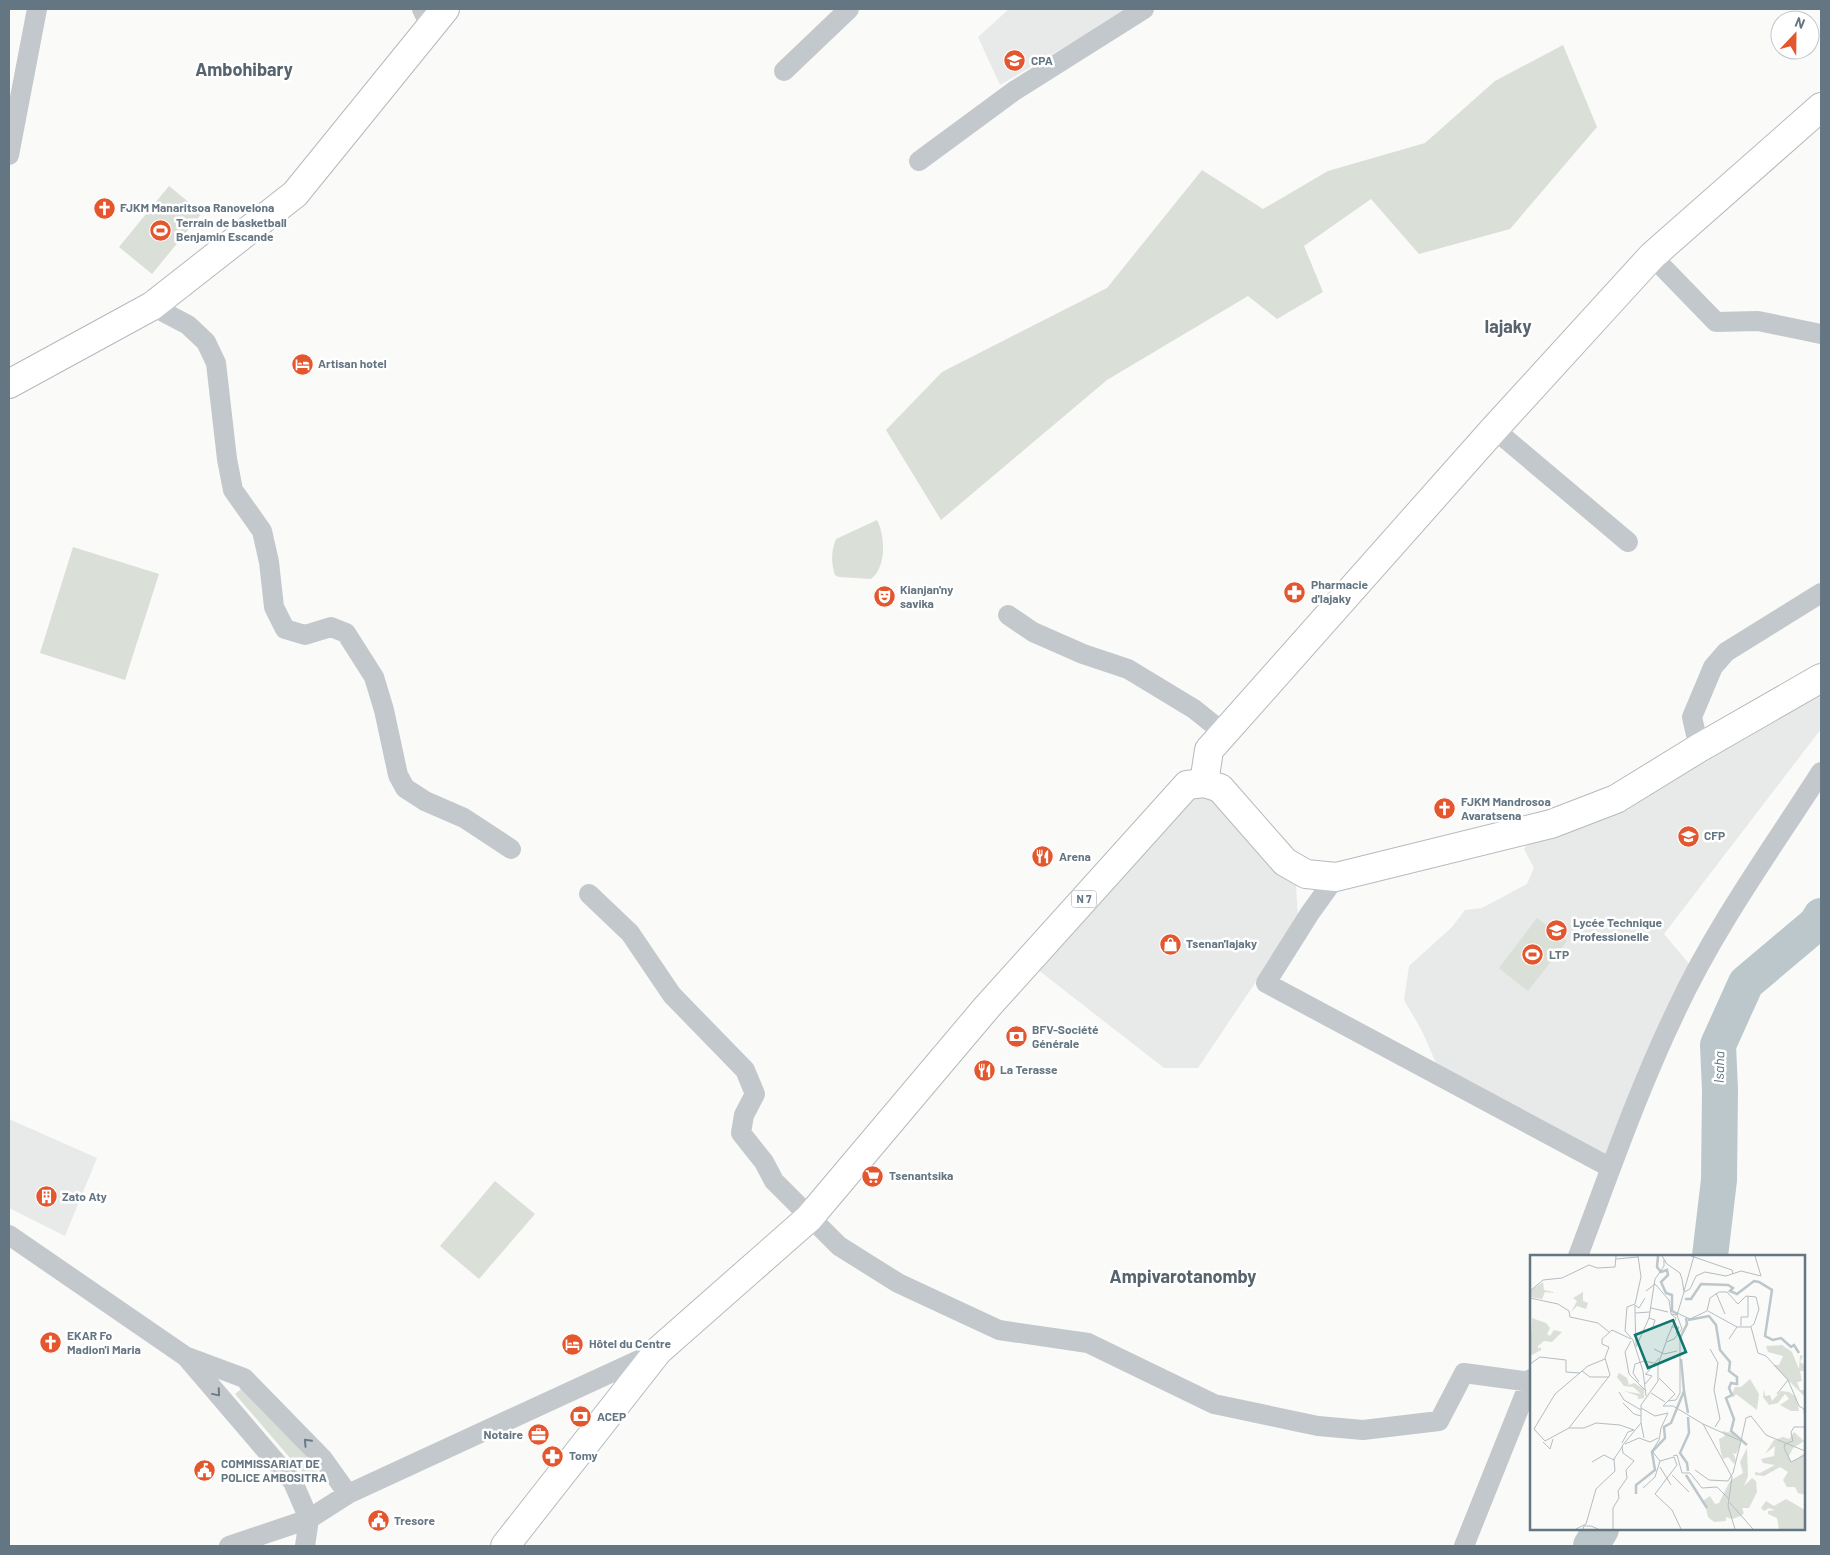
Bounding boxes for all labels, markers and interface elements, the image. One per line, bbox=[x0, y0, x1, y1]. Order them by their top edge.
north arrow bbox=[1770, 10, 1820, 60]
text: N bbox=[1793, 13, 1808, 32]
school or university icon: CPA bbox=[1003, 49, 1027, 73]
place label: CPA bbox=[1031, 53, 1053, 67]
district label: Ambohibary bbox=[195, 58, 293, 80]
church icon: FJKM Manaritsoa Ranovelona bbox=[92, 196, 116, 220]
place label: FJKM Manaritsoa Ranovelona bbox=[120, 200, 274, 214]
place label: Terrain de basketball Benjamin Escande bbox=[176, 215, 287, 243]
sports icon: Terrain de basketball Benjamin Escande bbox=[148, 218, 172, 242]
district label: Iajaky bbox=[1485, 315, 1531, 337]
hotel icon: Artisan hotel bbox=[290, 352, 314, 376]
place label: Artisan hotel bbox=[318, 356, 387, 370]
place label: Pharmacie d'Iajaky bbox=[1311, 577, 1369, 605]
pharmacy icon: Pharmacie d'Iajaky bbox=[1283, 580, 1307, 604]
place label: Kianjan'ny savika bbox=[900, 582, 953, 610]
theatre icon: Kianjan'ny savika bbox=[872, 585, 896, 609]
place label: FJKM Mandrosoa Avaratsena bbox=[1461, 794, 1551, 822]
church icon: FJKM Mandrosoa Avaratsena bbox=[1433, 797, 1457, 821]
school or university icon: CFP bbox=[1676, 824, 1700, 848]
place label: CFP bbox=[1704, 828, 1725, 842]
restaurant icon: Arena bbox=[1031, 845, 1055, 869]
place label: Arena bbox=[1059, 849, 1091, 863]
road number: N 7 bbox=[1072, 891, 1096, 908]
place label: Lycée Technique Professionelle bbox=[1573, 915, 1663, 943]
school or university icon: Lycée Technique Professionelle bbox=[1545, 918, 1569, 942]
shop icon: Tsenan'Iajaky bbox=[1158, 932, 1182, 956]
place label: Tsenan'Iajaky bbox=[1186, 936, 1257, 950]
sports icon: LTP bbox=[1521, 943, 1545, 967]
place label: LTP bbox=[1549, 947, 1569, 961]
place label: BFV-Société Générale bbox=[1032, 1022, 1099, 1050]
bank icon: BFV-Société Générale bbox=[1004, 1025, 1028, 1049]
water label: Isaha bbox=[1710, 1051, 1727, 1083]
restaurant icon: La Terasse bbox=[972, 1058, 996, 1082]
place label: La Terasse bbox=[1000, 1062, 1058, 1076]
supermarket icon: Tsenantsika bbox=[861, 1164, 885, 1188]
place label: Tsenantsika bbox=[889, 1168, 953, 1182]
building icon: Zato Aty bbox=[34, 1185, 58, 1209]
place label: Zato Aty bbox=[62, 1189, 107, 1203]
inset map bbox=[1530, 1255, 1805, 1530]
district label: Ampivarotanomby bbox=[1110, 1265, 1256, 1287]
place label: EKAR Fo Madion'i Maria bbox=[67, 1328, 141, 1356]
church icon: EKAR Fo Madion'i Maria bbox=[39, 1331, 63, 1355]
hotel icon: Hôtel du Centre bbox=[561, 1332, 585, 1356]
place label: Hôtel du Centre bbox=[589, 1336, 671, 1350]
one-way arrow bbox=[211, 1388, 220, 1397]
bank icon: ACEP bbox=[569, 1405, 593, 1429]
place label: ACEP bbox=[597, 1409, 626, 1423]
office icon: Notaire bbox=[527, 1423, 551, 1447]
place label: Notaire bbox=[484, 1427, 523, 1441]
one-way arrow bbox=[304, 1439, 313, 1448]
pharmacy icon: Tomy bbox=[541, 1444, 565, 1468]
place label: Tomy bbox=[569, 1448, 598, 1462]
place label: COMMISSARIAT DE POLICE AMBOSITRA bbox=[221, 1456, 327, 1484]
public building icon: COMMISSARIAT DE POLICE AMBOSITRA bbox=[193, 1459, 217, 1483]
public building icon: Tresore bbox=[366, 1509, 390, 1533]
place label: Tresore bbox=[394, 1513, 435, 1527]

